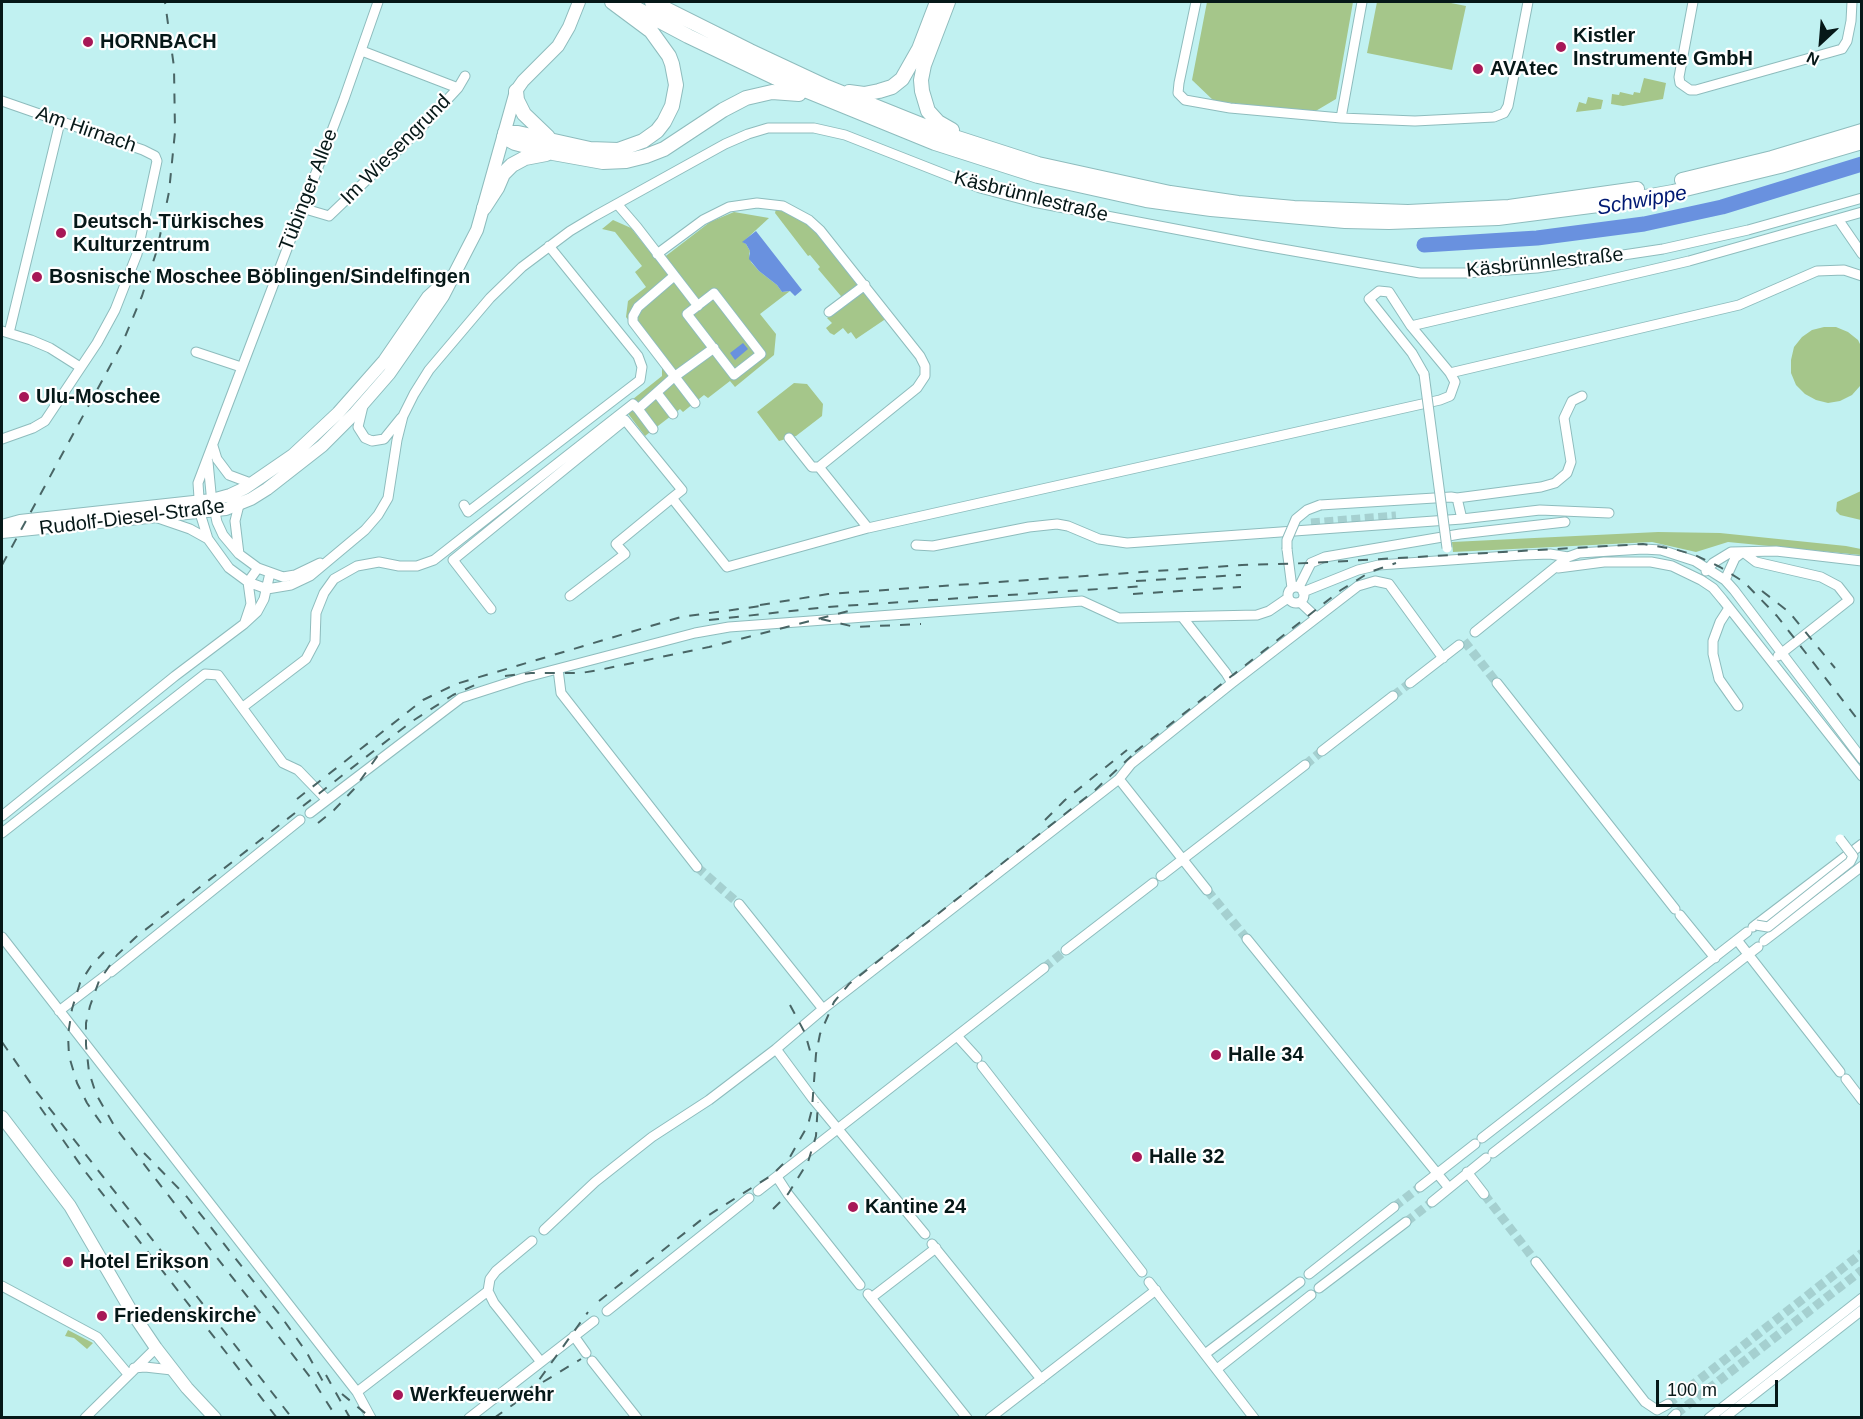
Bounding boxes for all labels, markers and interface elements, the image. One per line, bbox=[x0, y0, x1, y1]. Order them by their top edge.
north arrow bbox=[1791, 12, 1851, 72]
place label: Kistler Instrumente GmbH bbox=[1573, 24, 1753, 71]
place label: HORNBACH bbox=[100, 30, 217, 54]
marker: HORNBACH bbox=[81, 35, 95, 49]
marker: Kistler Instrumente GmbH bbox=[1554, 40, 1568, 54]
text: N bbox=[1804, 48, 1822, 69]
place label: AVAtec bbox=[1490, 57, 1558, 81]
marker: AVAtec bbox=[1471, 62, 1485, 76]
street label: Im Wiesengrund bbox=[336, 90, 456, 210]
street label: Am Hirnach bbox=[33, 102, 139, 158]
street label: Tübinger Allee bbox=[275, 126, 343, 254]
street label: Käsbrünnlestraße bbox=[952, 166, 1110, 228]
water label: Schwippe bbox=[1595, 181, 1689, 221]
place label: Deutsch-Türkisches Kulturzentrum bbox=[73, 210, 264, 257]
marker: Deutsch-Türkisches Kulturzentrum bbox=[54, 226, 68, 240]
street label: Käsbrünnlestraße bbox=[1465, 243, 1625, 283]
place label: Bosnische Moschee Böblingen/Sindelfingen bbox=[49, 265, 470, 289]
marker: Bosnische Moschee Böblingen/Sindelfingen bbox=[30, 270, 44, 284]
place label: Ulu-Moschee bbox=[36, 385, 160, 409]
marker: Ulu-Moschee bbox=[17, 390, 31, 404]
street label: Rudolf-Diesel-Straße bbox=[38, 495, 226, 541]
place label: Halle 34 bbox=[1228, 1043, 1304, 1067]
marker: Halle 34 bbox=[1209, 1048, 1223, 1062]
place label: Halle 32 bbox=[1149, 1145, 1225, 1169]
marker: Halle 32 bbox=[1130, 1150, 1144, 1164]
place label: Kantine 24 bbox=[865, 1195, 966, 1219]
marker: Kantine 24 bbox=[846, 1200, 860, 1214]
place label: Hotel Erikson bbox=[80, 1250, 209, 1274]
marker: Hotel Erikson bbox=[61, 1255, 75, 1269]
place label: Friedenskirche bbox=[114, 1304, 256, 1328]
marker: Friedenskirche bbox=[95, 1309, 109, 1323]
scale bar bbox=[1659, 1368, 1780, 1406]
text: 100 m bbox=[1667, 1380, 1717, 1400]
place label: Werkfeuerwehr bbox=[410, 1383, 554, 1407]
marker: Werkfeuerwehr bbox=[391, 1388, 405, 1402]

